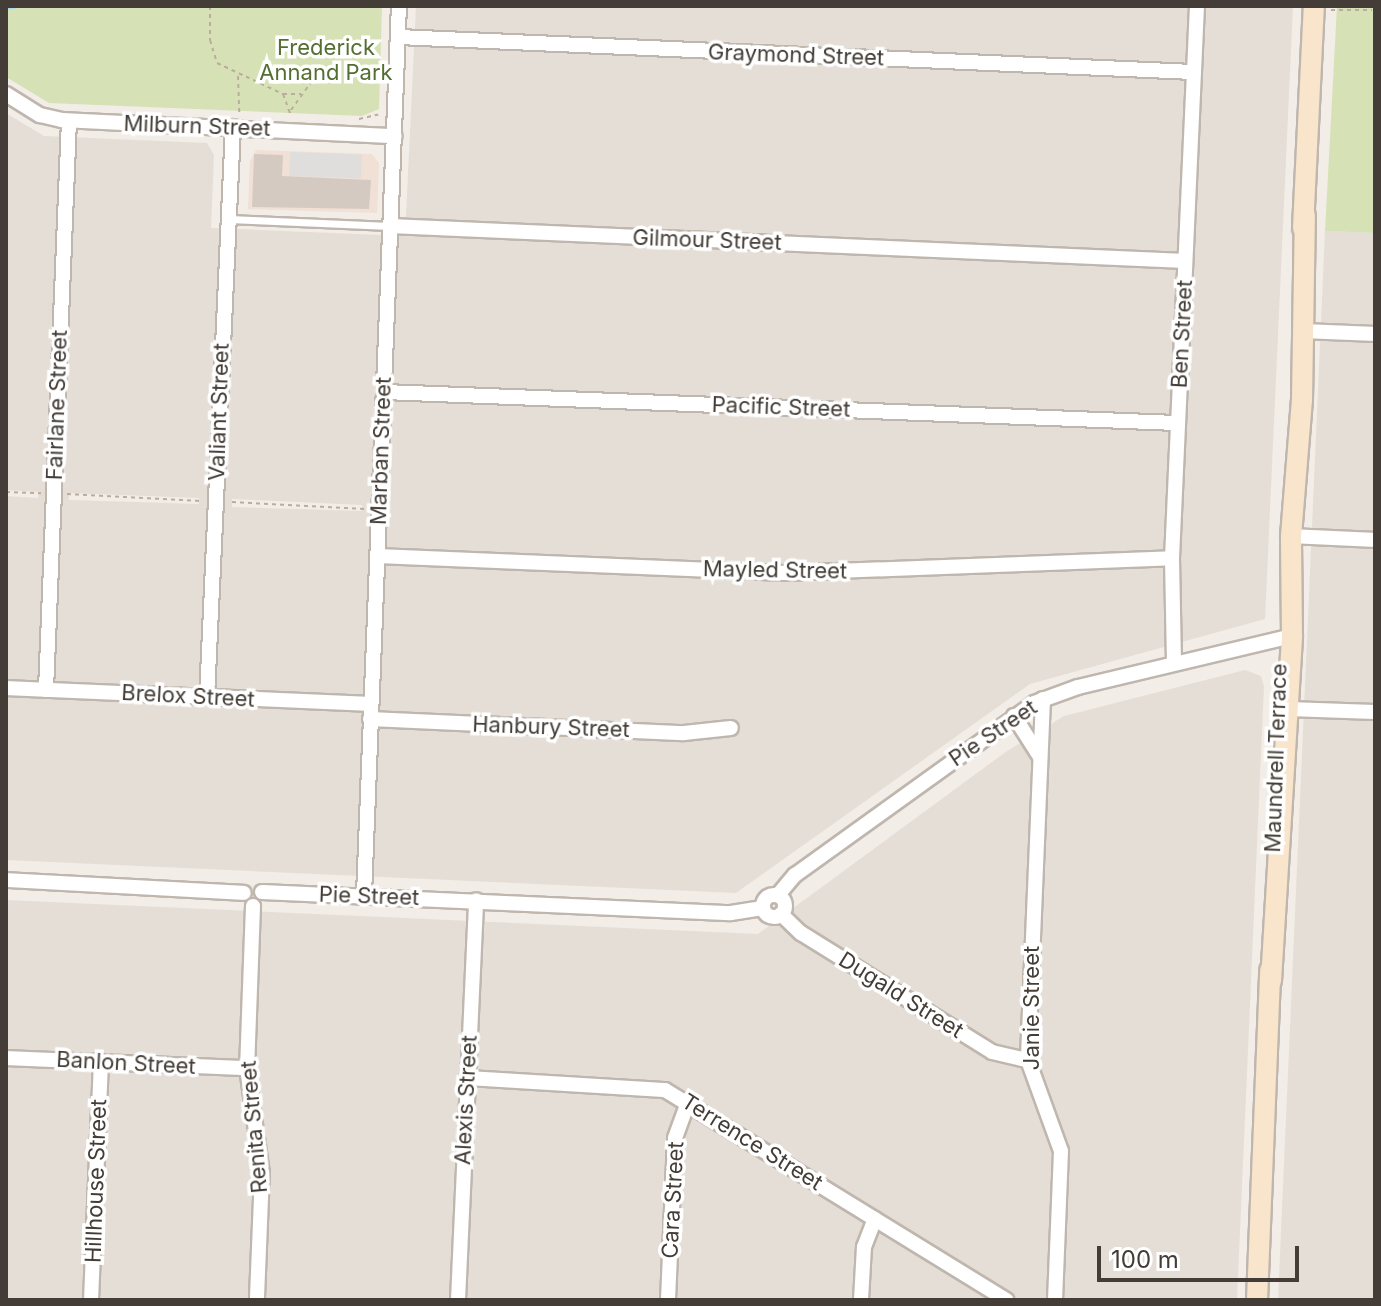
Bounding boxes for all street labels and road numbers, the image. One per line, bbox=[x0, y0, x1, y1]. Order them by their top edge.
street label: Graymond Street bbox=[707, 39, 885, 71]
street label: Milburn Street bbox=[123, 110, 271, 142]
street label: Gilmour Street bbox=[632, 224, 782, 256]
street label: Ben Street bbox=[1166, 279, 1198, 389]
street label: Fairlane Street bbox=[41, 329, 73, 481]
street label: Valiant Street bbox=[203, 343, 235, 481]
street label: Marban Street bbox=[365, 377, 397, 525]
street label: Pacific Street bbox=[711, 391, 851, 423]
street label: Mayled Street bbox=[703, 556, 847, 584]
street label: Maundrell Terrace bbox=[1260, 663, 1292, 853]
street label: Brelox Street bbox=[121, 679, 255, 713]
street label: Pie Street bbox=[944, 694, 1042, 772]
street label: Hanbury Street bbox=[472, 711, 630, 743]
street label: Pie Street bbox=[318, 881, 420, 911]
street label: Dugald Street bbox=[834, 946, 968, 1044]
street label: Janie Street bbox=[1019, 946, 1045, 1070]
street label: Alexis Street bbox=[449, 1034, 483, 1166]
street label: Banlon Street bbox=[56, 1046, 196, 1080]
street label: Renita Street bbox=[235, 1060, 273, 1194]
street label: Terrence Street bbox=[677, 1088, 827, 1196]
street label: Hillhouse Street bbox=[80, 1098, 112, 1264]
street label: Cara Street bbox=[657, 1141, 689, 1259]

